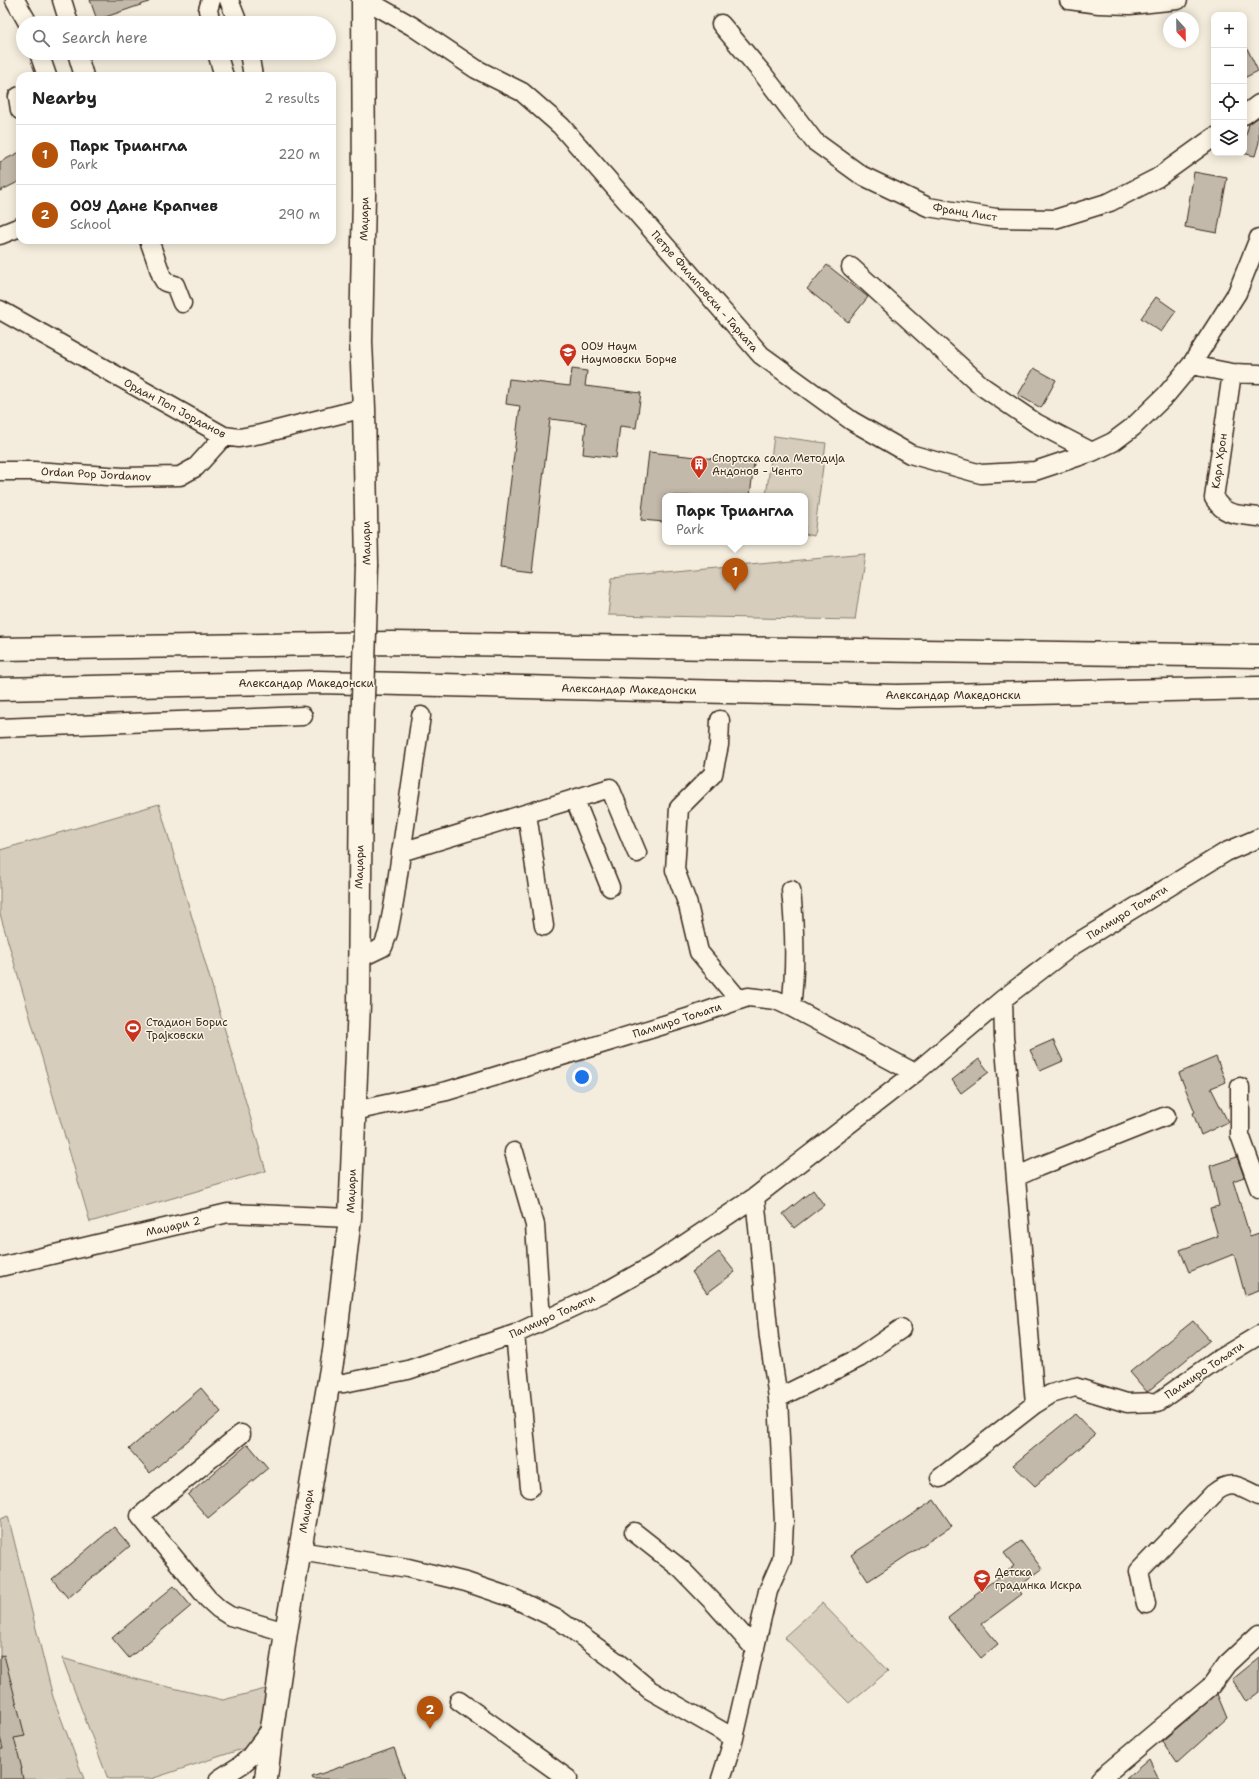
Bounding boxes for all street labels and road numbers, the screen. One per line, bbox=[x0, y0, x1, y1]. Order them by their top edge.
street label: Маџари bbox=[357, 197, 372, 241]
street label: Франц Лист bbox=[932, 200, 999, 225]
street label: Петре Филиповски - Гарката bbox=[648, 227, 762, 355]
street label: Ордан Поп Јорданов bbox=[121, 375, 229, 442]
street label: Карл Хрон bbox=[1208, 432, 1231, 490]
street label: Ordan Pop Jordanov bbox=[40, 464, 151, 485]
street label: Маџари bbox=[359, 521, 374, 565]
street label: Александар Македонски bbox=[238, 676, 374, 691]
street label: Александар Македонски bbox=[561, 681, 697, 698]
street label: Александар Македонски bbox=[885, 688, 1021, 703]
street label: Маџари bbox=[352, 845, 367, 889]
street label: Палмиро Тољати bbox=[1084, 882, 1170, 943]
street label: Палмиро Тољати bbox=[631, 999, 723, 1042]
street label: Маџари bbox=[343, 1169, 360, 1213]
street label: Маџари 2 bbox=[144, 1213, 202, 1240]
street label: Палмиро Тољати bbox=[507, 1291, 597, 1342]
street label: Палмиро Тољати bbox=[1162, 1338, 1247, 1402]
street label: Маџари bbox=[296, 1488, 317, 1534]

